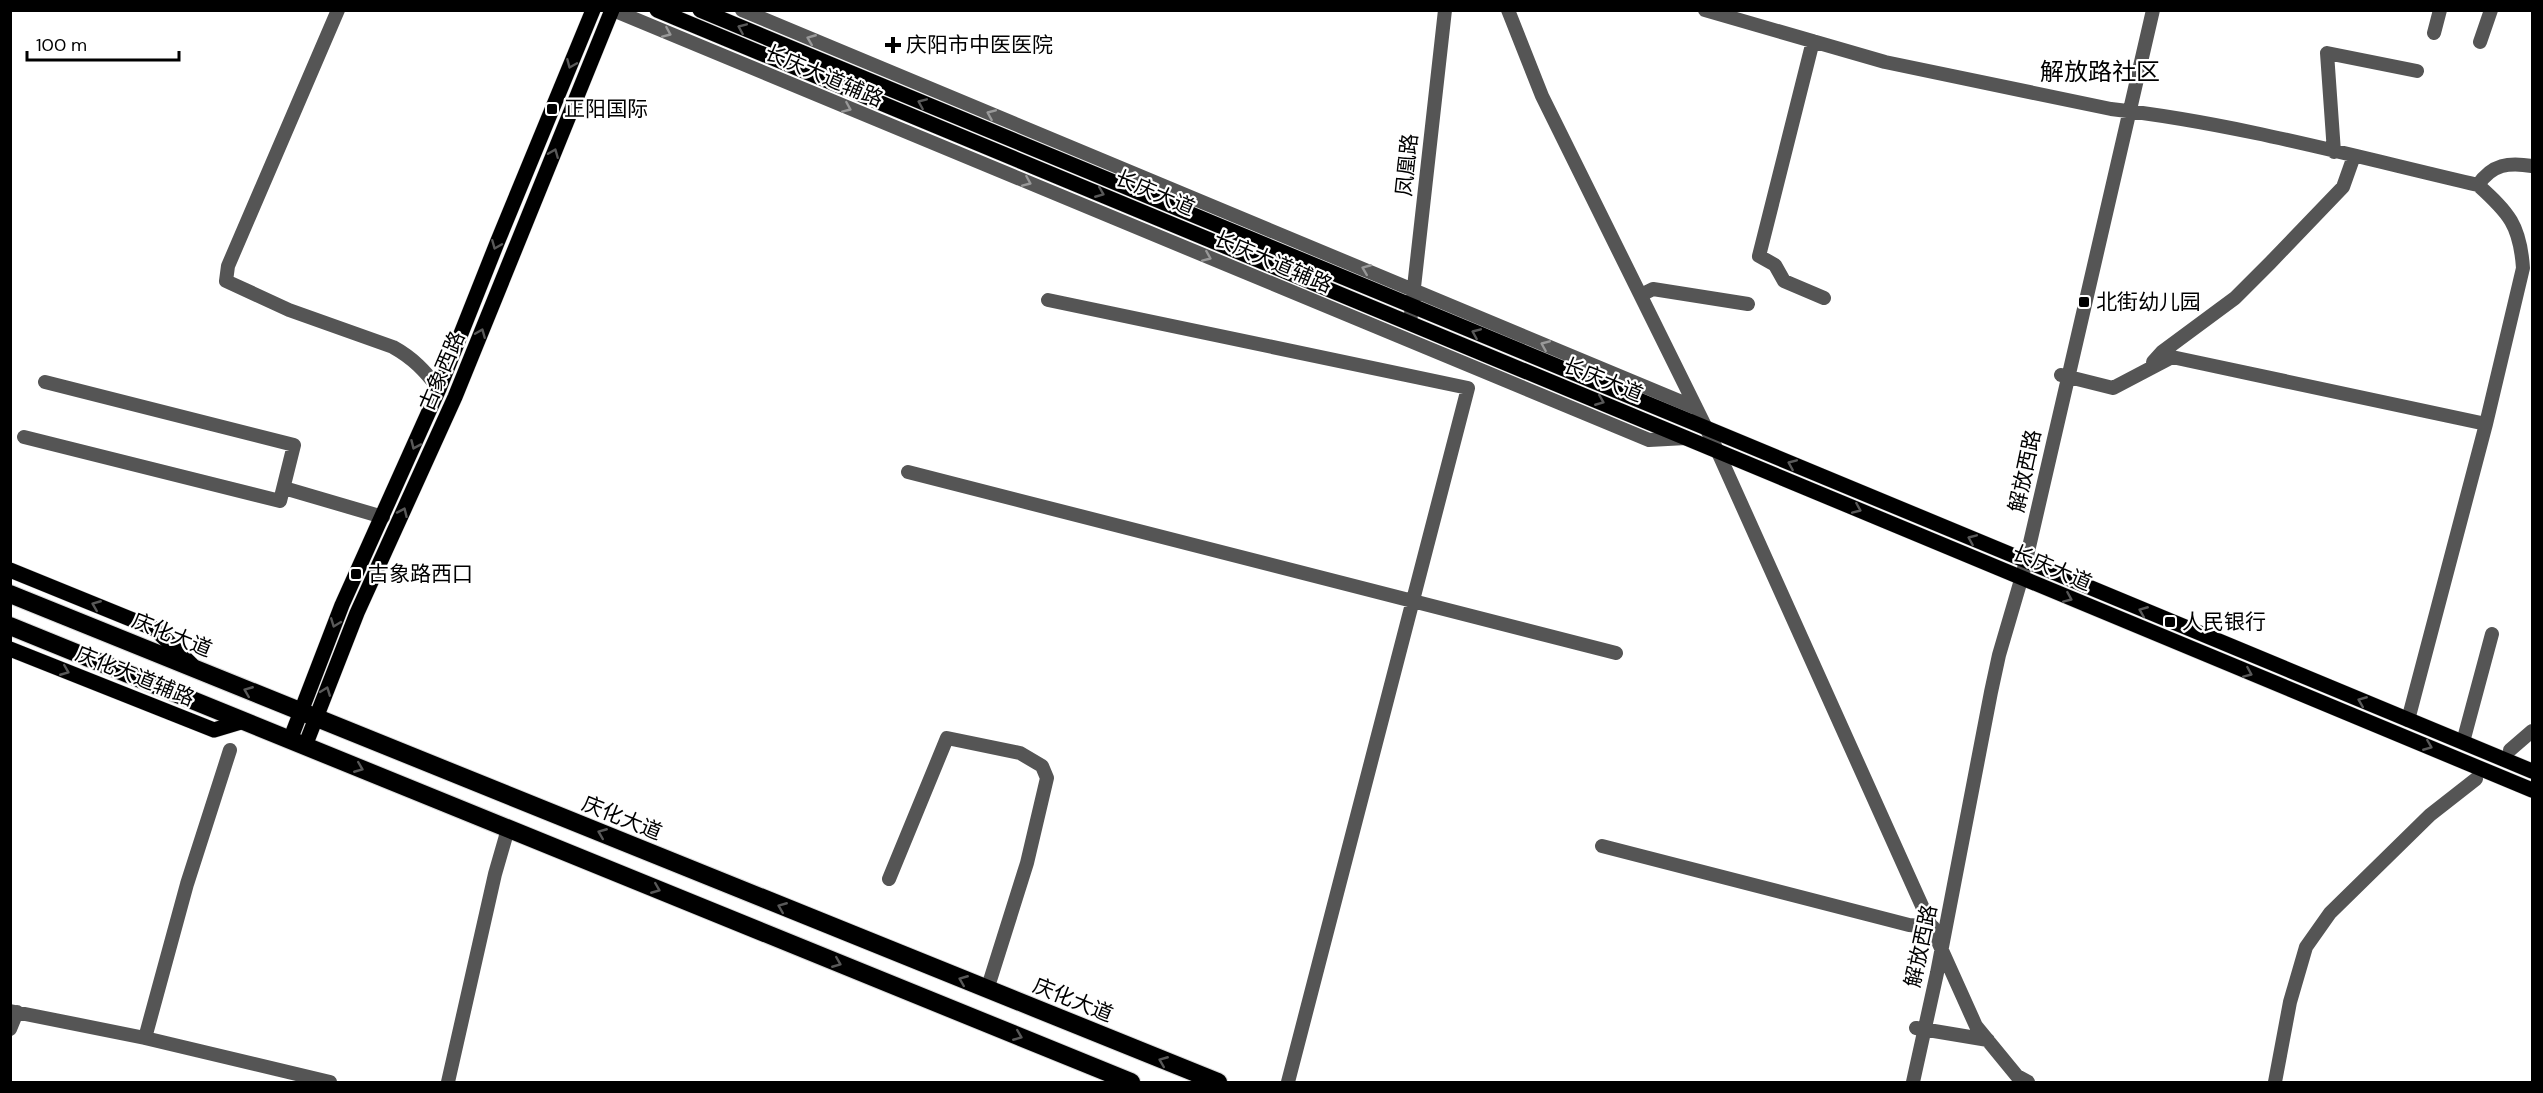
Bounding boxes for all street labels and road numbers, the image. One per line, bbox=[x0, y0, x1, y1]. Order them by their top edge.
street label: 长庆大道辅路 bbox=[761, 38, 887, 114]
street label: 凤凰路 bbox=[1390, 132, 1424, 198]
street label: 长庆大道 bbox=[1111, 164, 1199, 222]
street label: 长庆大道辅路 bbox=[1210, 224, 1336, 300]
street label: 古象西路 bbox=[413, 327, 471, 415]
street label: 长庆大道 bbox=[1559, 351, 1647, 409]
street label: 解放西路 bbox=[2003, 427, 2047, 515]
street label: 长庆大道 bbox=[2008, 539, 2096, 597]
street label: 庆化大道 bbox=[128, 606, 216, 664]
street label: 庆化大道辅路 bbox=[71, 639, 199, 713]
street label: 庆化大道 bbox=[578, 789, 666, 847]
street label: 解放西路 bbox=[1899, 902, 1943, 990]
street label: 庆化大道 bbox=[1029, 971, 1117, 1029]

